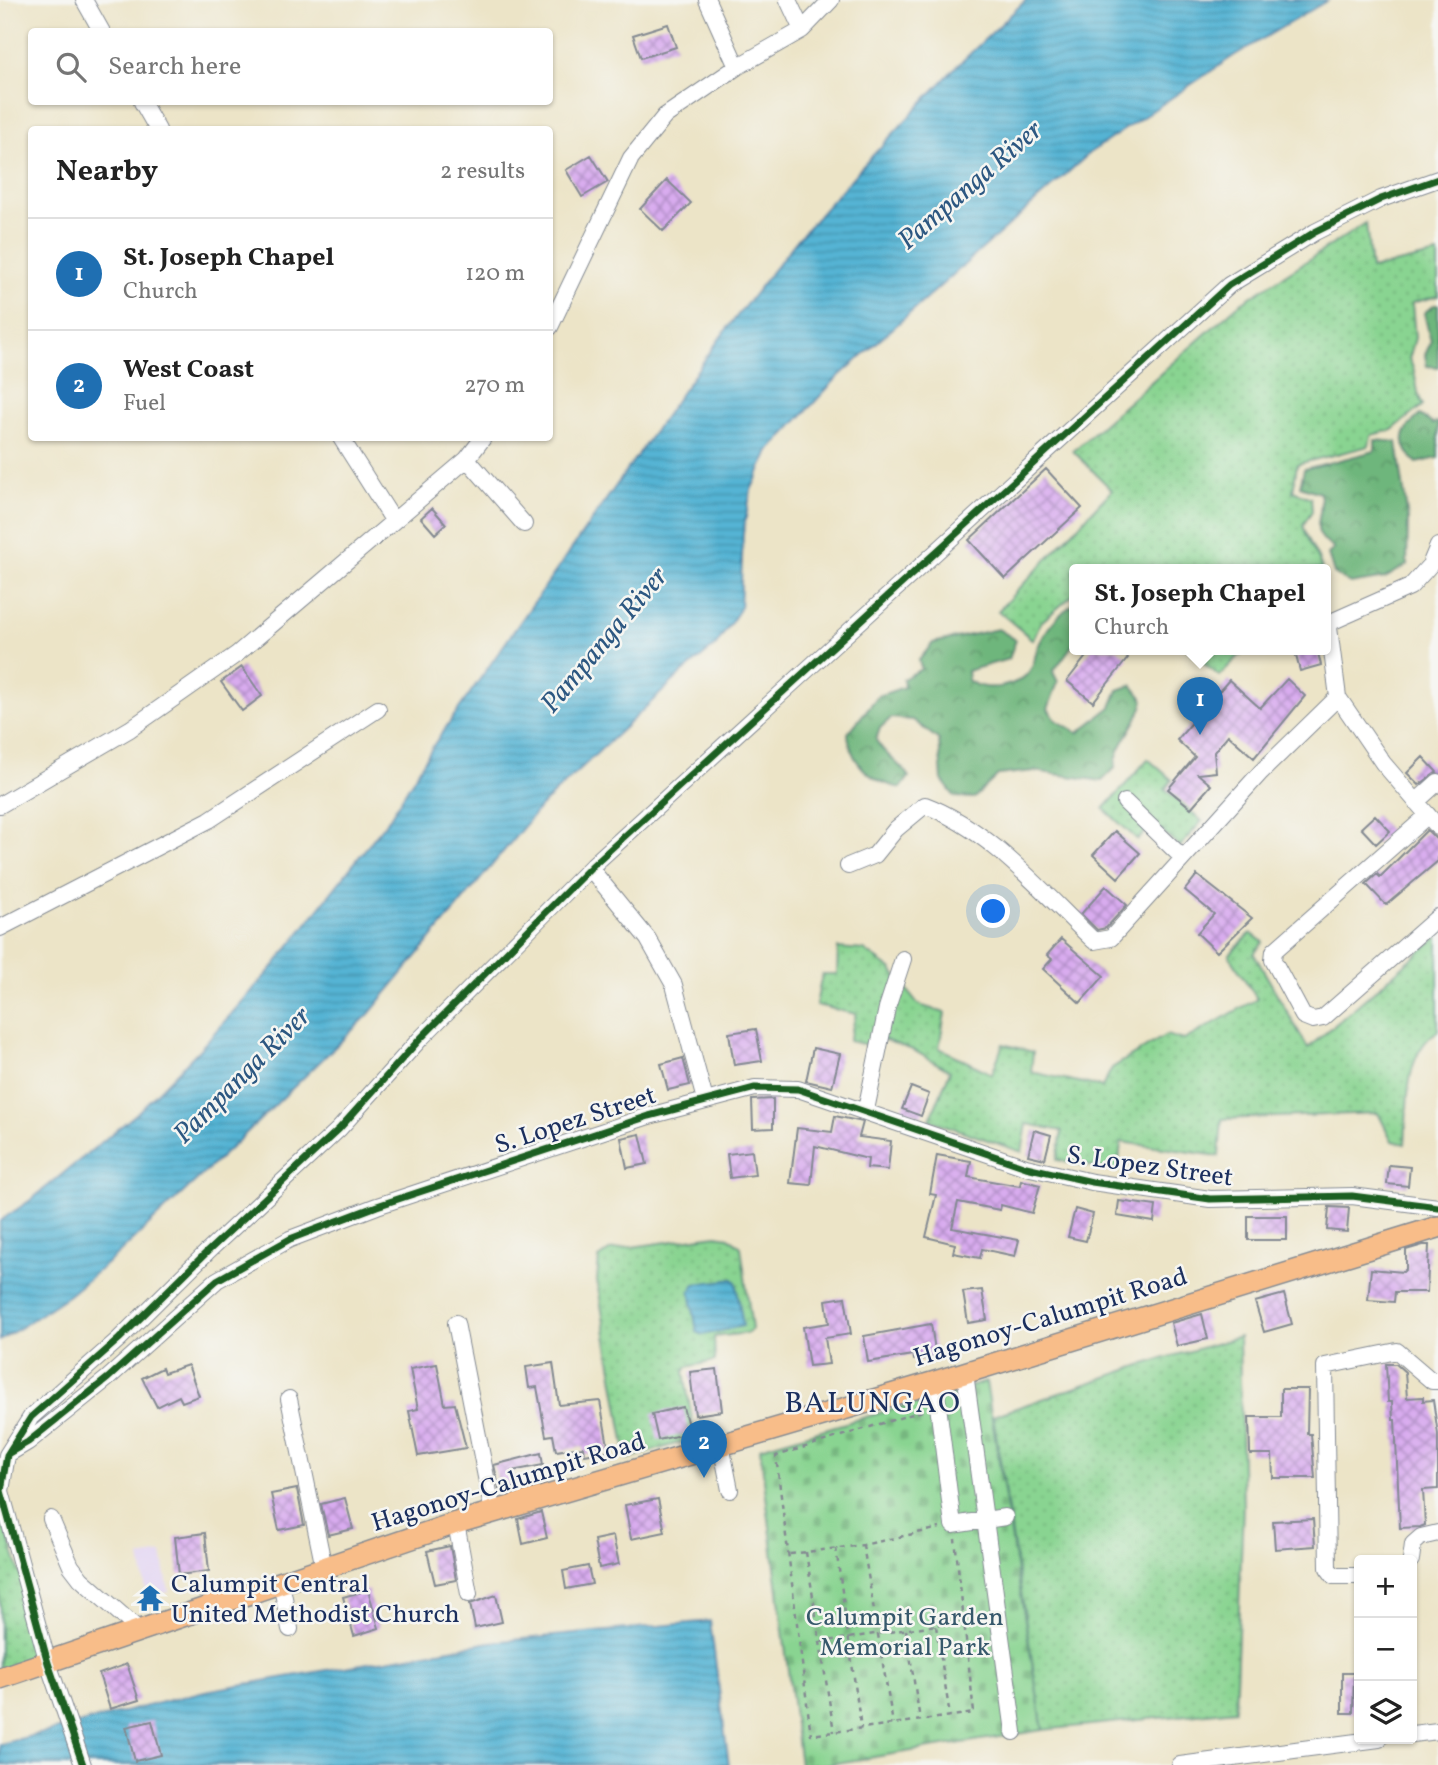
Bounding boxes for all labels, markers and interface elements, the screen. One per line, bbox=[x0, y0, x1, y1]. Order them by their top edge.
search box bbox=[28, 28, 553, 105]
icon: search bbox=[52, 48, 90, 86]
text: Search here bbox=[108, 49, 241, 85]
water label: Pampanga River bbox=[890, 112, 1052, 260]
text: Nearby bbox=[56, 151, 158, 193]
text: 2 results bbox=[440, 156, 525, 188]
text: St. Joseph Chapel bbox=[123, 240, 334, 276]
text: 1 bbox=[74, 258, 84, 290]
text: 120 m bbox=[465, 258, 525, 290]
text: Church bbox=[123, 276, 198, 308]
text: West Coast bbox=[123, 352, 254, 388]
text: 2 bbox=[73, 370, 85, 402]
text: 270 m bbox=[464, 370, 525, 402]
text: Fuel bbox=[123, 388, 166, 420]
water label: Pampanga River bbox=[532, 559, 678, 722]
popup bbox=[1069, 564, 1331, 655]
text: St. Joseph Chapel bbox=[1094, 576, 1306, 612]
text: Church bbox=[1094, 612, 1169, 644]
pin: 1 bbox=[1177, 677, 1223, 735]
your location bbox=[976, 894, 1010, 928]
water label: Pampanga River bbox=[165, 998, 321, 1153]
street label: S. Lopez Street bbox=[490, 1078, 661, 1164]
street label: S. Lopez Street bbox=[1064, 1137, 1235, 1196]
street label: Hagonoy-Calumpit Road bbox=[909, 1259, 1192, 1377]
district label: BALUNGAO bbox=[784, 1383, 962, 1425]
pin: 2 bbox=[681, 1420, 727, 1478]
street label: Hagonoy-Calumpit Road bbox=[367, 1424, 650, 1542]
map controls bbox=[1354, 1555, 1417, 1744]
button: + bbox=[1354, 1555, 1417, 1618]
place label: Calumpit Central United Methodist Church bbox=[171, 1567, 460, 1633]
temple icon: Calumpit Central United Methodist Church bbox=[135, 1583, 165, 1613]
park label: Calumpit Garden Memorial Park bbox=[806, 1600, 1004, 1666]
button: − bbox=[1354, 1618, 1417, 1681]
button: layers bbox=[1354, 1681, 1417, 1744]

